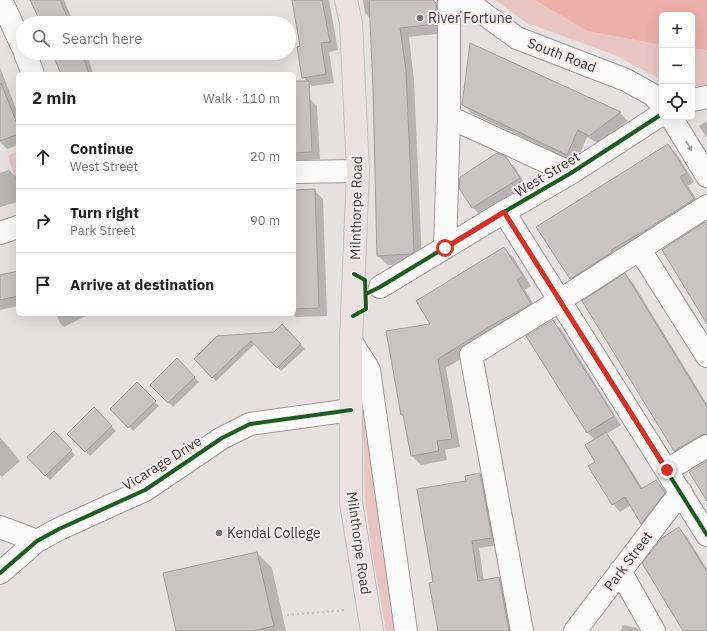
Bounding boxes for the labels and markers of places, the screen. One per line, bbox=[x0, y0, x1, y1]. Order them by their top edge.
place label: River Fortune bbox=[428, 9, 513, 27]
marker: River Fortune bbox=[415, 13, 425, 23]
place label: Kendal College bbox=[227, 524, 321, 542]
marker: Kendal College bbox=[214, 528, 224, 538]

